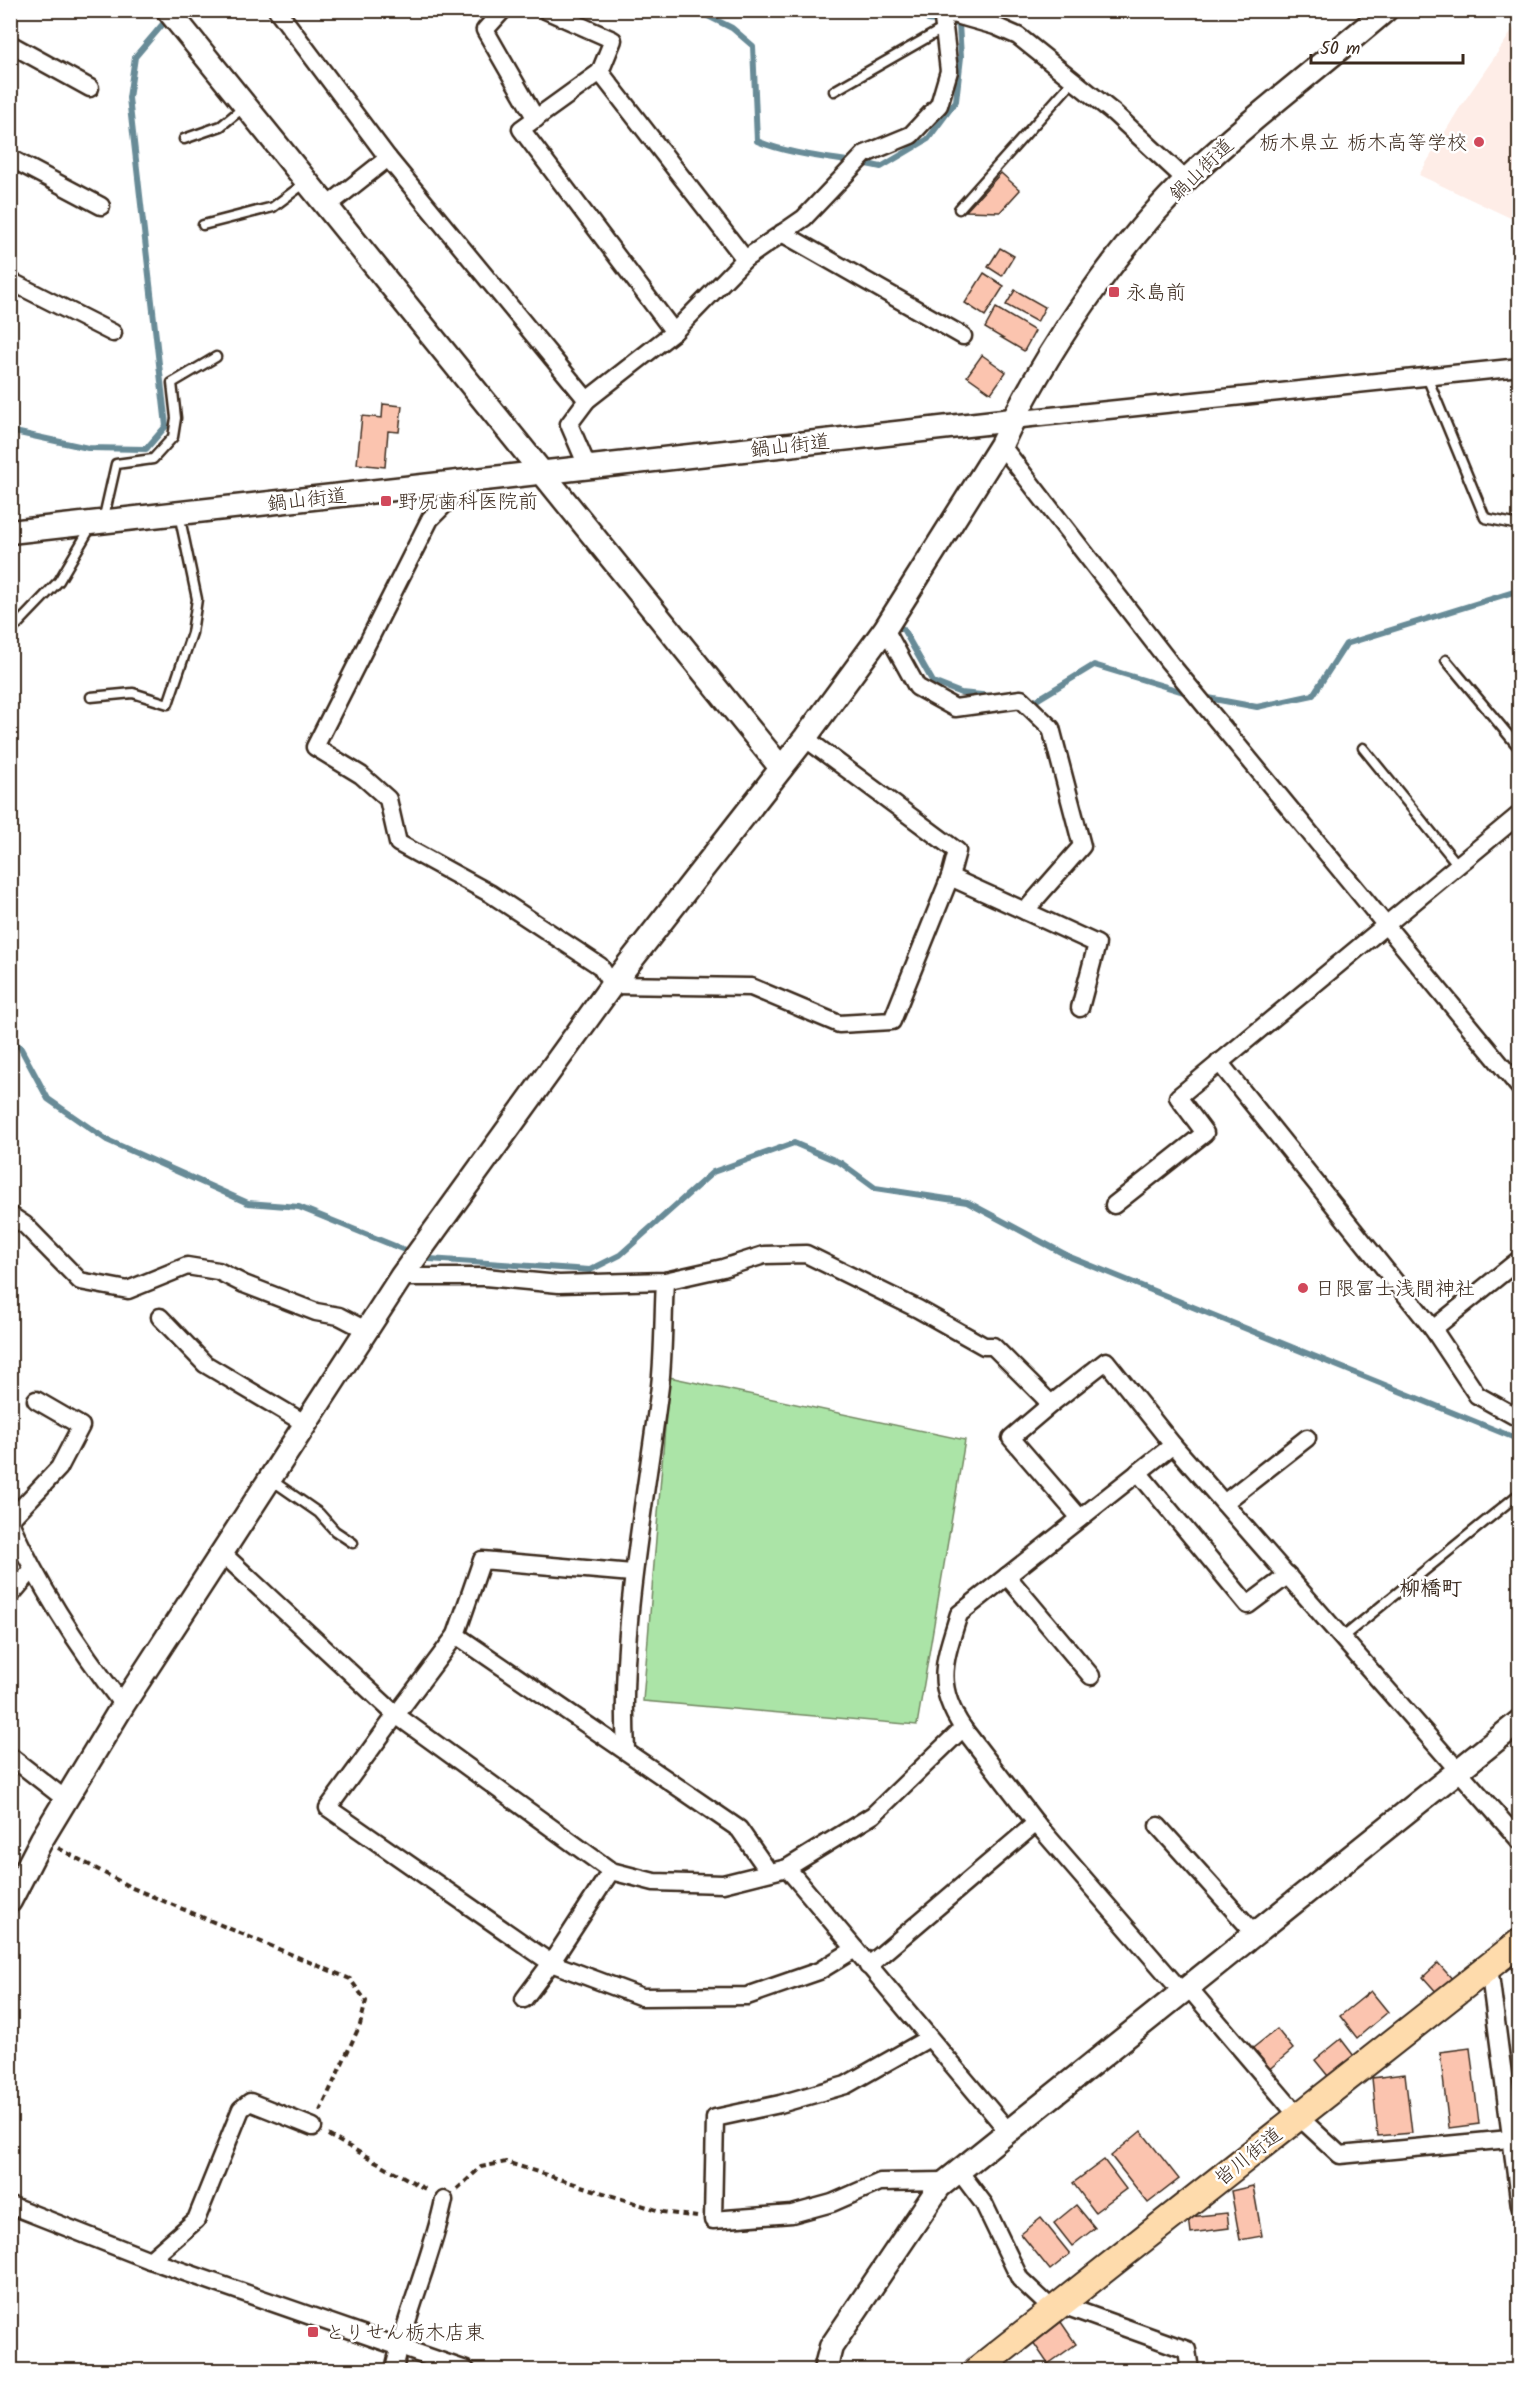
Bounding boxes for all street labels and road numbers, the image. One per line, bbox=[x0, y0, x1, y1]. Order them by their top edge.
street label: 鍋山街道 bbox=[1163, 131, 1242, 210]
street label: 鍋山街道 bbox=[749, 427, 832, 467]
street label: 鍋山街道 bbox=[266, 481, 349, 521]
street label: 皆川街道 bbox=[1208, 2120, 1290, 2195]

